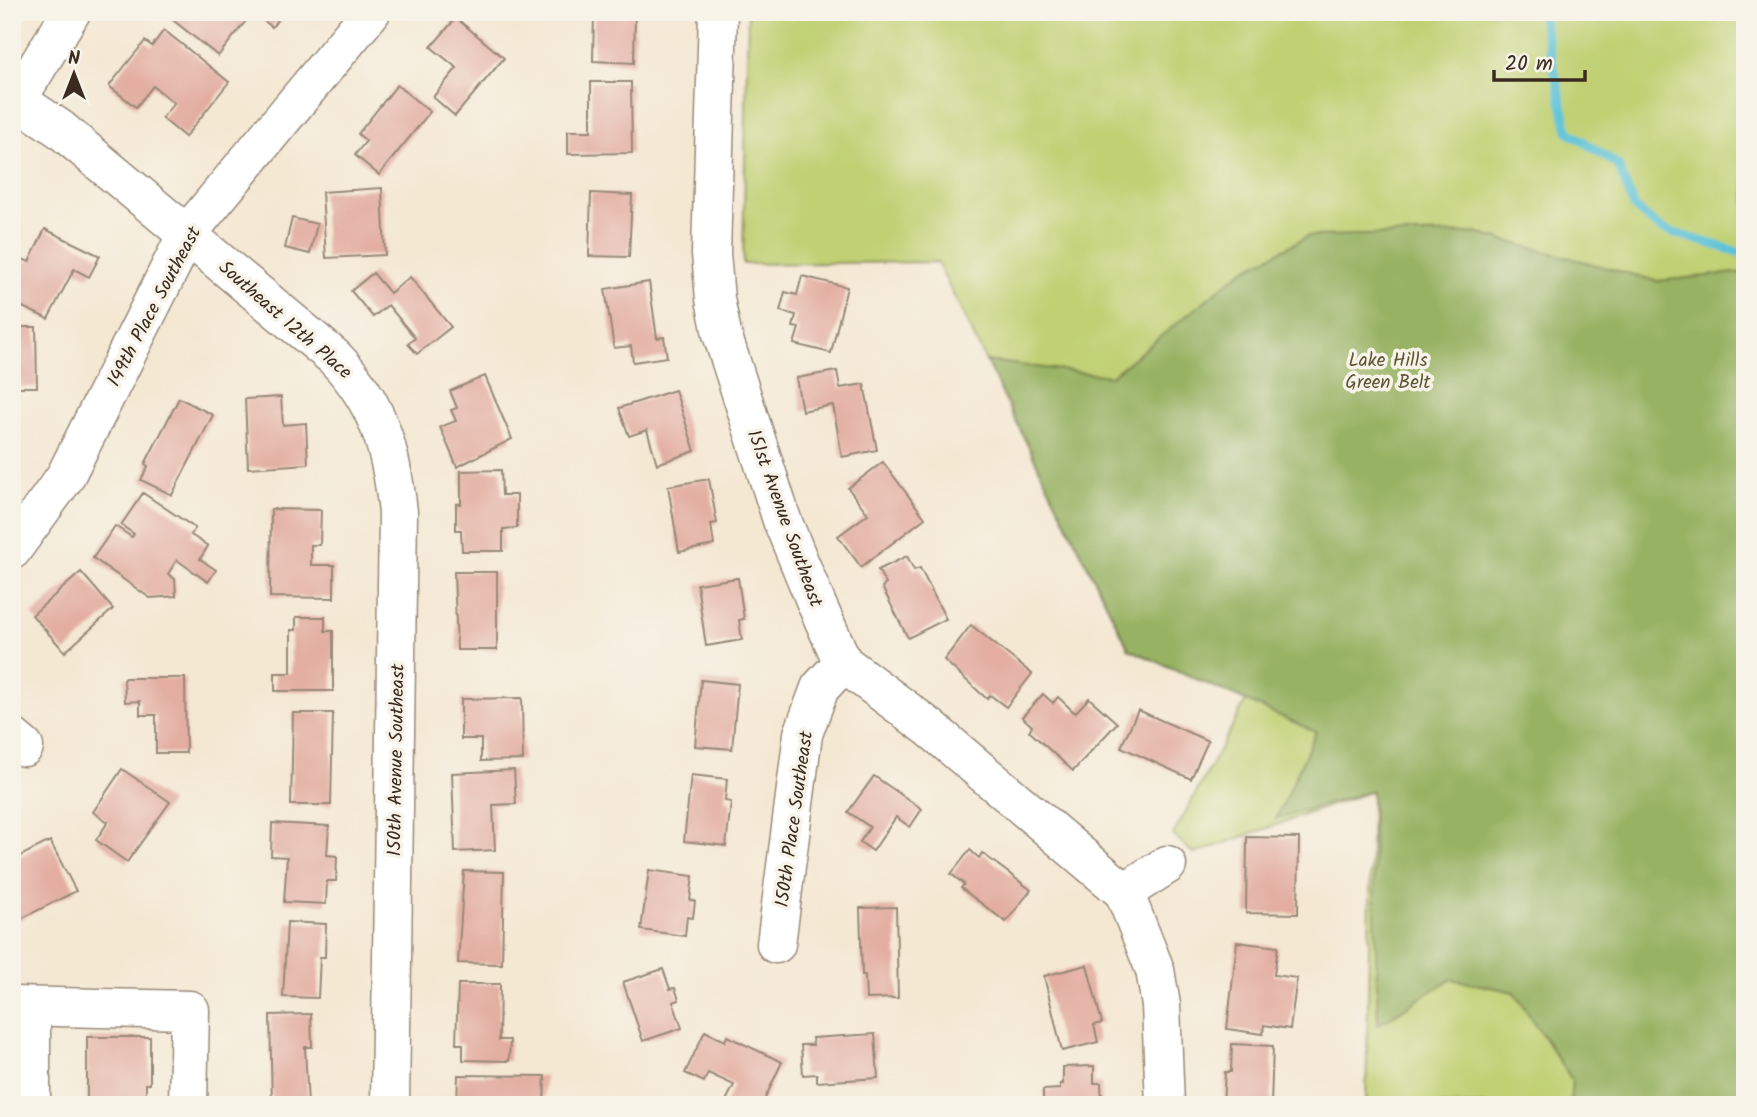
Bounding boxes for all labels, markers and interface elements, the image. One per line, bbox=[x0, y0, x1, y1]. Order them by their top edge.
north arrow bbox=[38, 38, 108, 108]
scale bar bbox=[1494, 38, 1586, 82]
text: N bbox=[68, 44, 80, 74]
text: 20 m bbox=[1505, 48, 1553, 81]
street label: 149th Place Southeast bbox=[100, 221, 210, 392]
street label: Southeast 12th Place bbox=[211, 254, 359, 388]
park label: Lake Hills Green Belt bbox=[1345, 346, 1431, 398]
street label: 151st Avenue Southeast bbox=[738, 426, 830, 612]
street label: 150th Avenue Southeast bbox=[380, 663, 414, 857]
street label: 150th Place Southeast bbox=[768, 729, 822, 909]

